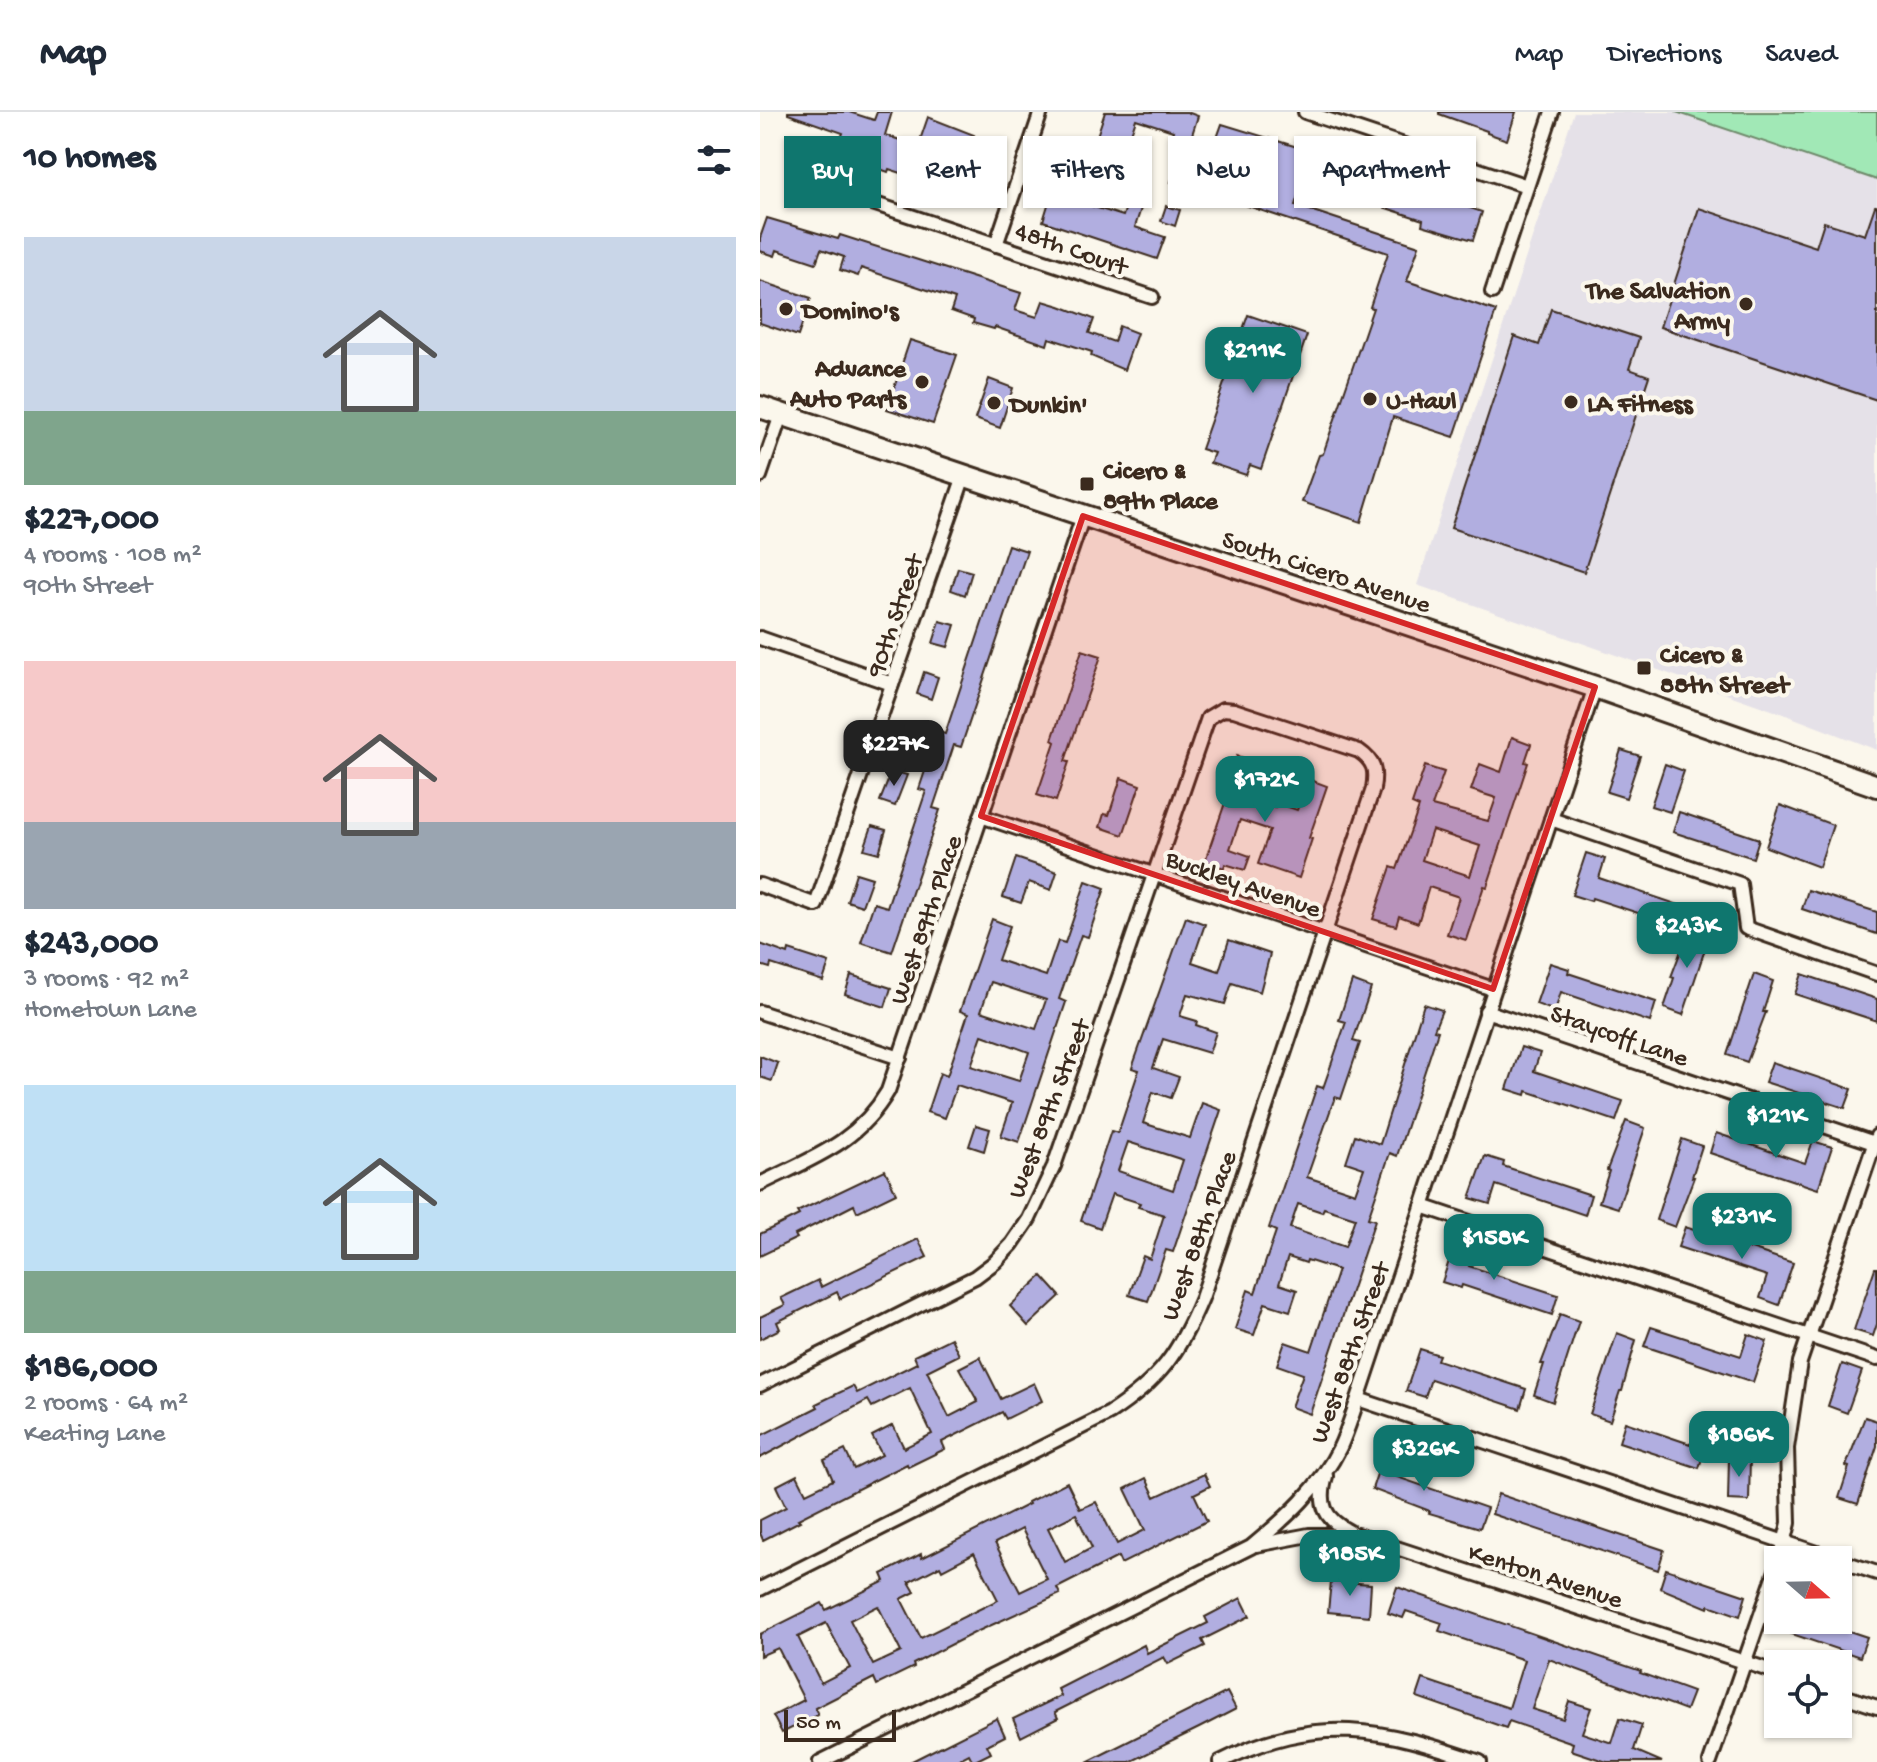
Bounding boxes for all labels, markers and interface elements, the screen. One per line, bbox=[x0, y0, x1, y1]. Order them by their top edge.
text: Map bbox=[40, 33, 106, 77]
text: Map bbox=[1515, 39, 1563, 72]
text: Directions bbox=[1607, 39, 1721, 72]
text: Saved bbox=[1765, 39, 1837, 72]
chip: Buy bbox=[784, 136, 881, 208]
chip: Rent bbox=[897, 136, 1007, 208]
chip: Filters bbox=[1023, 136, 1152, 208]
chip: New bbox=[1168, 136, 1278, 208]
chip: Apartment bbox=[1294, 136, 1476, 208]
icon: filters bbox=[692, 138, 736, 182]
text: 10 homes bbox=[24, 140, 155, 180]
street label: 48th Court bbox=[1010, 218, 1133, 286]
place label: The Salvation Army bbox=[1584, 278, 1731, 339]
icon: home bbox=[308, 289, 452, 433]
marker: The Salvation Army bbox=[1737, 295, 1755, 313]
place label: Domino's bbox=[800, 298, 900, 329]
marker: Domino's bbox=[777, 300, 795, 318]
pin: $211K bbox=[1197, 327, 1309, 395]
text: $211K bbox=[1223, 337, 1283, 368]
place label: Advance Auto Parts bbox=[789, 356, 908, 417]
marker: Advance Auto Parts bbox=[913, 373, 931, 391]
place label: U-Haul bbox=[1386, 388, 1457, 419]
marker: U-Haul bbox=[1361, 390, 1379, 408]
place label: LA Fitness bbox=[1587, 391, 1694, 422]
place label: Dunkin' bbox=[1008, 392, 1088, 423]
marker: LA Fitness bbox=[1562, 393, 1580, 411]
marker: Dunkin' bbox=[985, 394, 1003, 412]
place label: Cicero & 89th Place bbox=[1103, 458, 1219, 519]
marker: Cicero & 89th Place bbox=[1078, 475, 1096, 493]
text: $227,000 bbox=[24, 501, 159, 541]
street label: South Cicero Avenue bbox=[1217, 526, 1434, 623]
text: 4 rooms · 108 m² bbox=[24, 541, 202, 572]
street label: 90th Street bbox=[861, 549, 933, 683]
text: 90th Street bbox=[24, 572, 152, 603]
place label: Cicero & 88th Street bbox=[1660, 642, 1791, 703]
marker: Cicero & 88th Street bbox=[1635, 659, 1653, 677]
icon: home bbox=[308, 713, 452, 857]
pin: $227K bbox=[838, 720, 950, 788]
text: $227K bbox=[861, 730, 927, 761]
pin: $172K bbox=[1209, 756, 1321, 824]
text: $172K bbox=[1234, 766, 1296, 797]
street label: West 89th Place bbox=[885, 831, 972, 1009]
street label: Buckley Avenue bbox=[1160, 845, 1325, 928]
pin: $243K bbox=[1631, 902, 1743, 970]
text: $243K bbox=[1655, 912, 1719, 943]
text: $243,000 bbox=[24, 925, 158, 965]
text: 3 rooms · 92 m² bbox=[24, 965, 189, 996]
text: Hometown Lane bbox=[24, 996, 197, 1027]
street label: Staycoff Lane bbox=[1545, 1000, 1692, 1077]
street label: West 89th Street bbox=[1003, 1014, 1100, 1203]
pin: $121K bbox=[1720, 1092, 1832, 1160]
text: $121K bbox=[1746, 1102, 1806, 1133]
icon: home bbox=[308, 1137, 452, 1281]
street label: West 88th Place bbox=[1156, 1147, 1246, 1325]
pin: $231K bbox=[1686, 1193, 1798, 1261]
text: $231K bbox=[1711, 1203, 1773, 1234]
pin: $158K bbox=[1438, 1214, 1550, 1282]
text: $158K bbox=[1462, 1224, 1526, 1255]
street label: West 88th Street bbox=[1305, 1257, 1400, 1448]
text: $186,000 bbox=[24, 1349, 157, 1389]
text: 2 rooms · 64 m² bbox=[24, 1389, 188, 1420]
pin: $186K bbox=[1683, 1411, 1795, 1479]
text: Keating Lane bbox=[24, 1420, 165, 1451]
text: $186K bbox=[1707, 1421, 1771, 1452]
pin: $326K bbox=[1368, 1425, 1480, 1493]
text: $326K bbox=[1391, 1435, 1457, 1466]
pin: $185K bbox=[1294, 1530, 1406, 1598]
street label: Kenton Avenue bbox=[1463, 1539, 1626, 1618]
text: $185K bbox=[1318, 1540, 1382, 1571]
north arrow bbox=[1764, 1546, 1852, 1634]
map controls bbox=[1764, 1546, 1852, 1738]
button: locate bbox=[1764, 1650, 1852, 1738]
scale bar bbox=[784, 1706, 896, 1742]
text: 50 m bbox=[796, 1711, 841, 1737]

